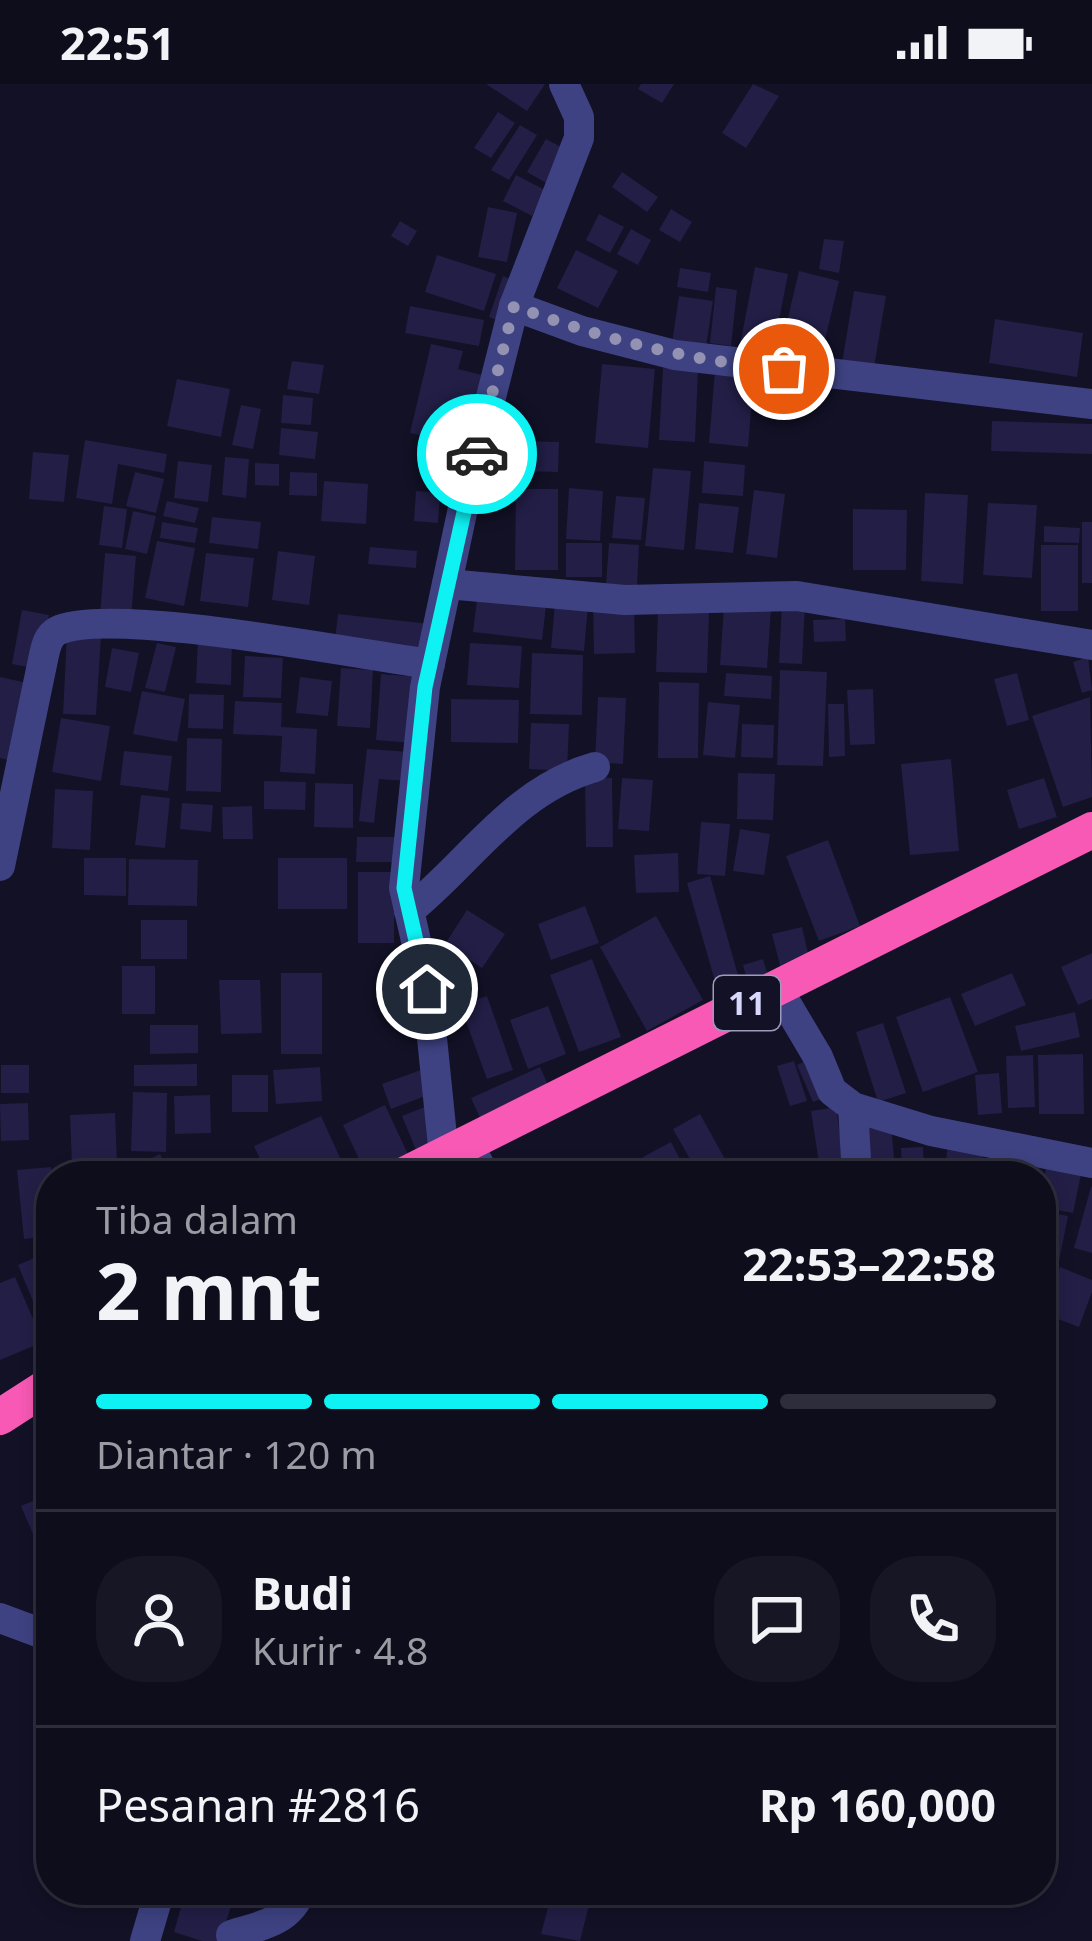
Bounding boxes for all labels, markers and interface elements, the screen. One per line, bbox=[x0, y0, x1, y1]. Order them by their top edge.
text: 22:51 bbox=[60, 12, 176, 73]
pin bbox=[733, 318, 835, 420]
icon: bag bbox=[751, 336, 817, 402]
courier bbox=[417, 394, 537, 514]
icon: car bbox=[444, 421, 510, 487]
pin bbox=[376, 938, 478, 1040]
icon: home bbox=[394, 956, 460, 1022]
road number: 11 bbox=[714, 976, 780, 1030]
text: Tiba dalam bbox=[96, 1192, 298, 1245]
text: 22:53–22:58 bbox=[742, 1233, 996, 1294]
text: 2 mnt bbox=[96, 1237, 322, 1343]
text: Diantar · 120 m bbox=[96, 1427, 377, 1480]
button: person bbox=[96, 1556, 222, 1682]
button: chat bbox=[714, 1556, 840, 1682]
button: phone bbox=[870, 1556, 996, 1682]
text: Budi bbox=[252, 1562, 353, 1623]
text: Kurir · 4.8 bbox=[252, 1623, 428, 1676]
text: Pesanan #2816 bbox=[96, 1774, 420, 1835]
text: Rp 160,000 bbox=[759, 1774, 996, 1835]

